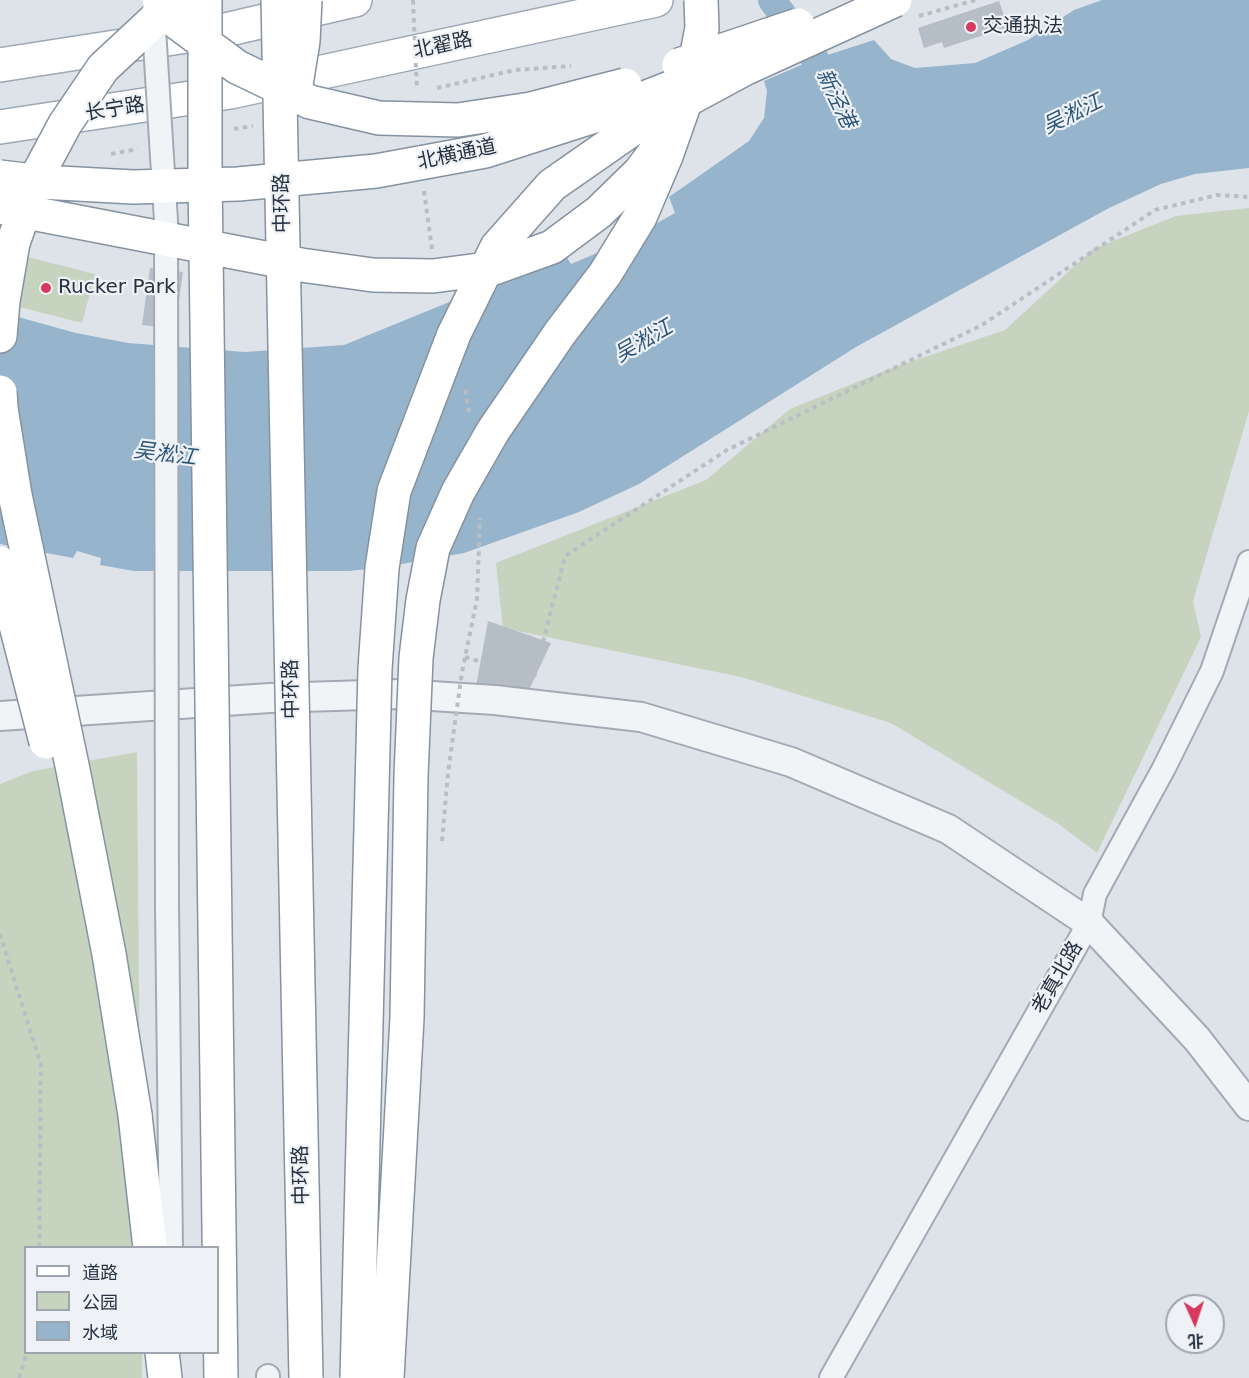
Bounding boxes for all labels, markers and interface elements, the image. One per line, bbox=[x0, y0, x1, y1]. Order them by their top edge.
place label: 交通执法 bbox=[983, 15, 1063, 39]
marker: 交通执法 bbox=[964, 20, 978, 34]
street label: 北翟路 bbox=[411, 28, 475, 64]
water label: 新泾港 bbox=[810, 65, 860, 133]
water label: 吴淞江 bbox=[1039, 90, 1107, 140]
street label: 长宁路 bbox=[83, 93, 147, 127]
street label: 北横通道 bbox=[415, 135, 499, 175]
street label: 中环路 bbox=[270, 173, 296, 233]
place label: Rucker Park bbox=[58, 276, 176, 300]
marker: Rucker Park bbox=[39, 281, 53, 295]
water label: 吴淞江 bbox=[610, 315, 678, 369]
water label: 吴淞江 bbox=[132, 439, 198, 471]
street label: 中环路 bbox=[279, 659, 305, 719]
street label: 老真北路 bbox=[1028, 937, 1088, 1019]
street label: 中环路 bbox=[289, 1145, 315, 1205]
legend bbox=[24, 1246, 219, 1354]
text: 道路 bbox=[82, 1262, 118, 1283]
text: 公园 bbox=[82, 1292, 118, 1313]
north arrow bbox=[1165, 1294, 1225, 1354]
text: 水域 bbox=[82, 1322, 118, 1343]
text: 北 bbox=[1187, 1331, 1204, 1350]

